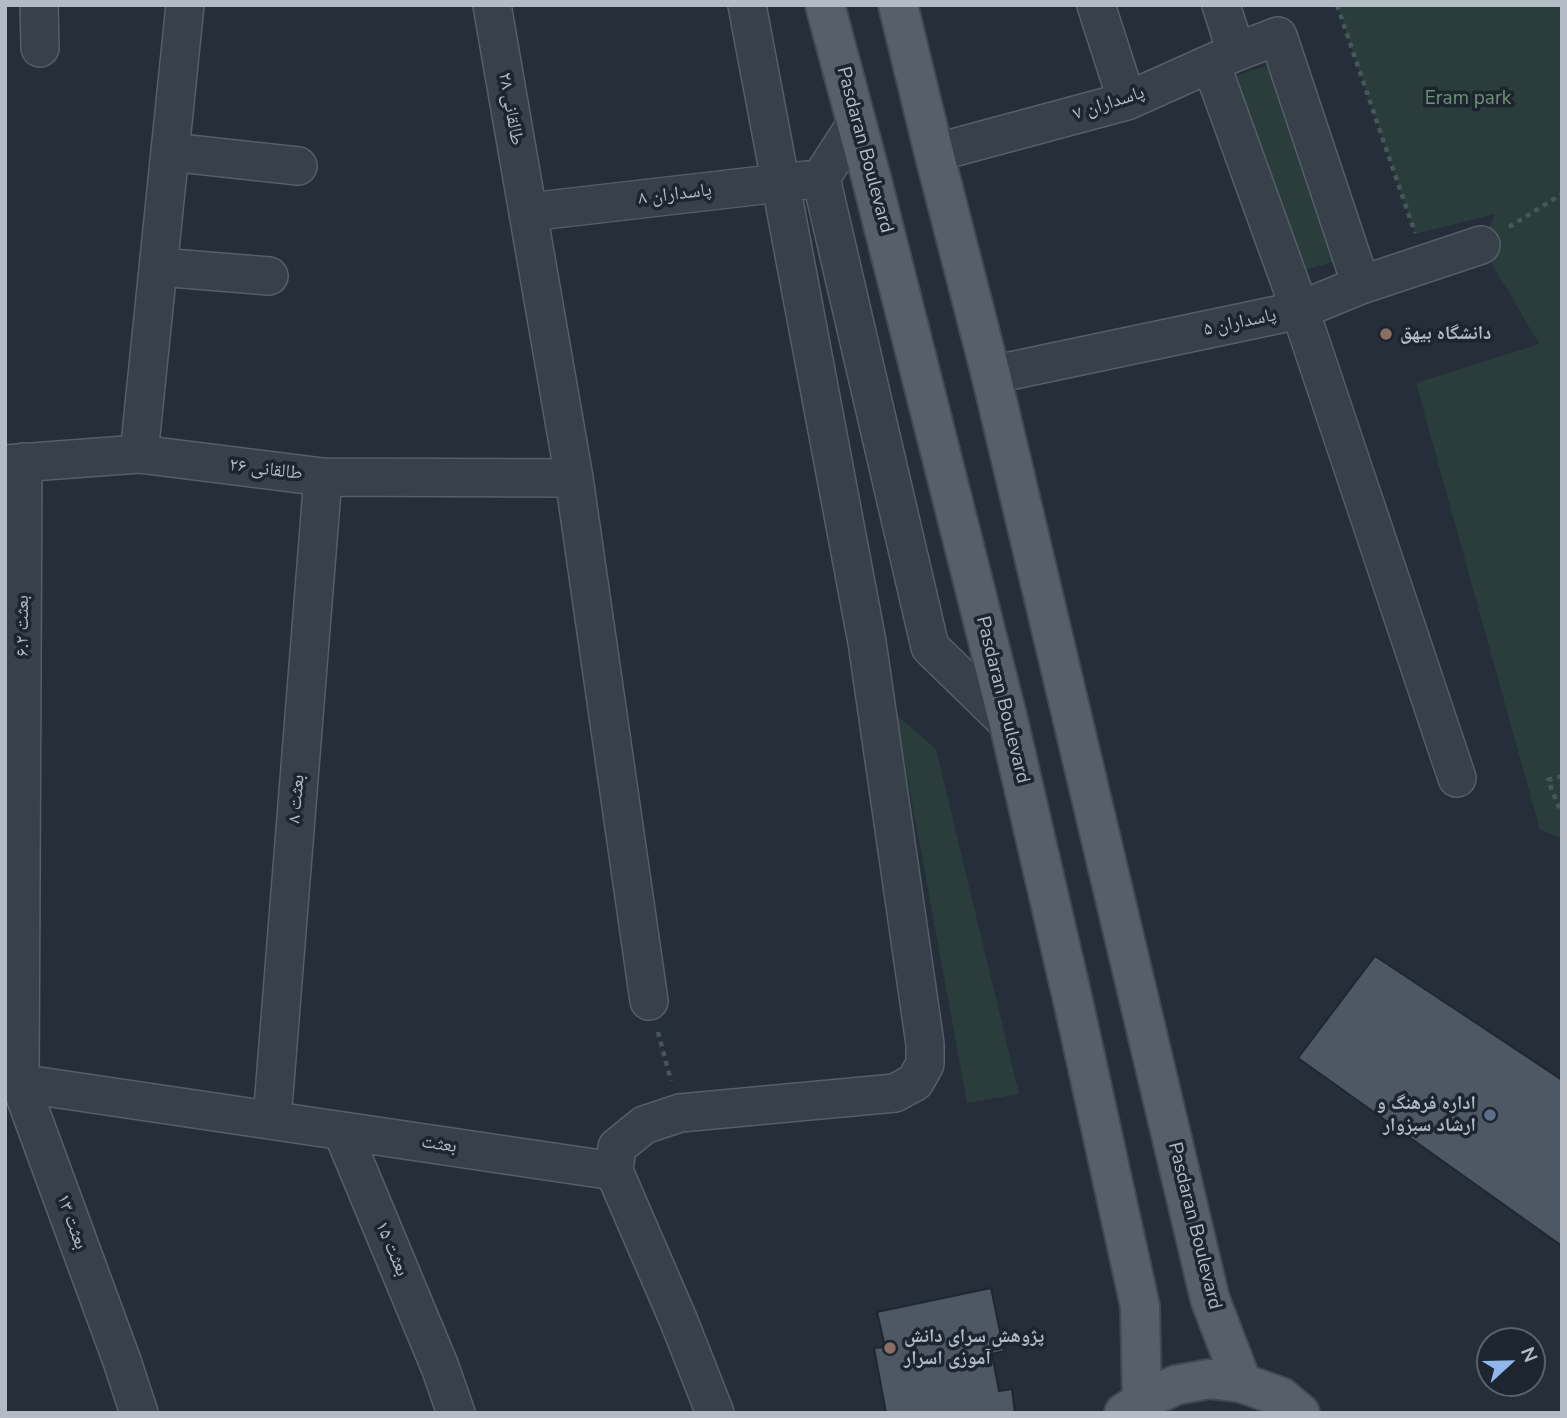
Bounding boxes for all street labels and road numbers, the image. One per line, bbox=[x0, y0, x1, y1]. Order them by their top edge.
street label: Pasdaran Boulevard bbox=[831, 64, 897, 236]
street label: طالقانی ۲۸ bbox=[492, 71, 528, 147]
street label: پاسداران ۷ bbox=[1070, 82, 1148, 126]
street label: پاسداران ۸ bbox=[637, 179, 713, 211]
street label: پاسداران ۵ bbox=[1202, 304, 1278, 342]
street label: طالقانی ۲۶ bbox=[228, 454, 304, 486]
street label: بعثت ۶.۲ bbox=[12, 595, 34, 657]
street label: Pasdaran Boulevard bbox=[970, 614, 1034, 786]
street label: بعثت ۸ bbox=[284, 774, 310, 824]
street label: بعثت bbox=[420, 1131, 458, 1159]
street label: Pasdaran Boulevard bbox=[1162, 1140, 1226, 1312]
street label: بعثت ۱۳ bbox=[50, 1191, 92, 1253]
street label: بعثت ۱۵ bbox=[369, 1218, 413, 1280]

